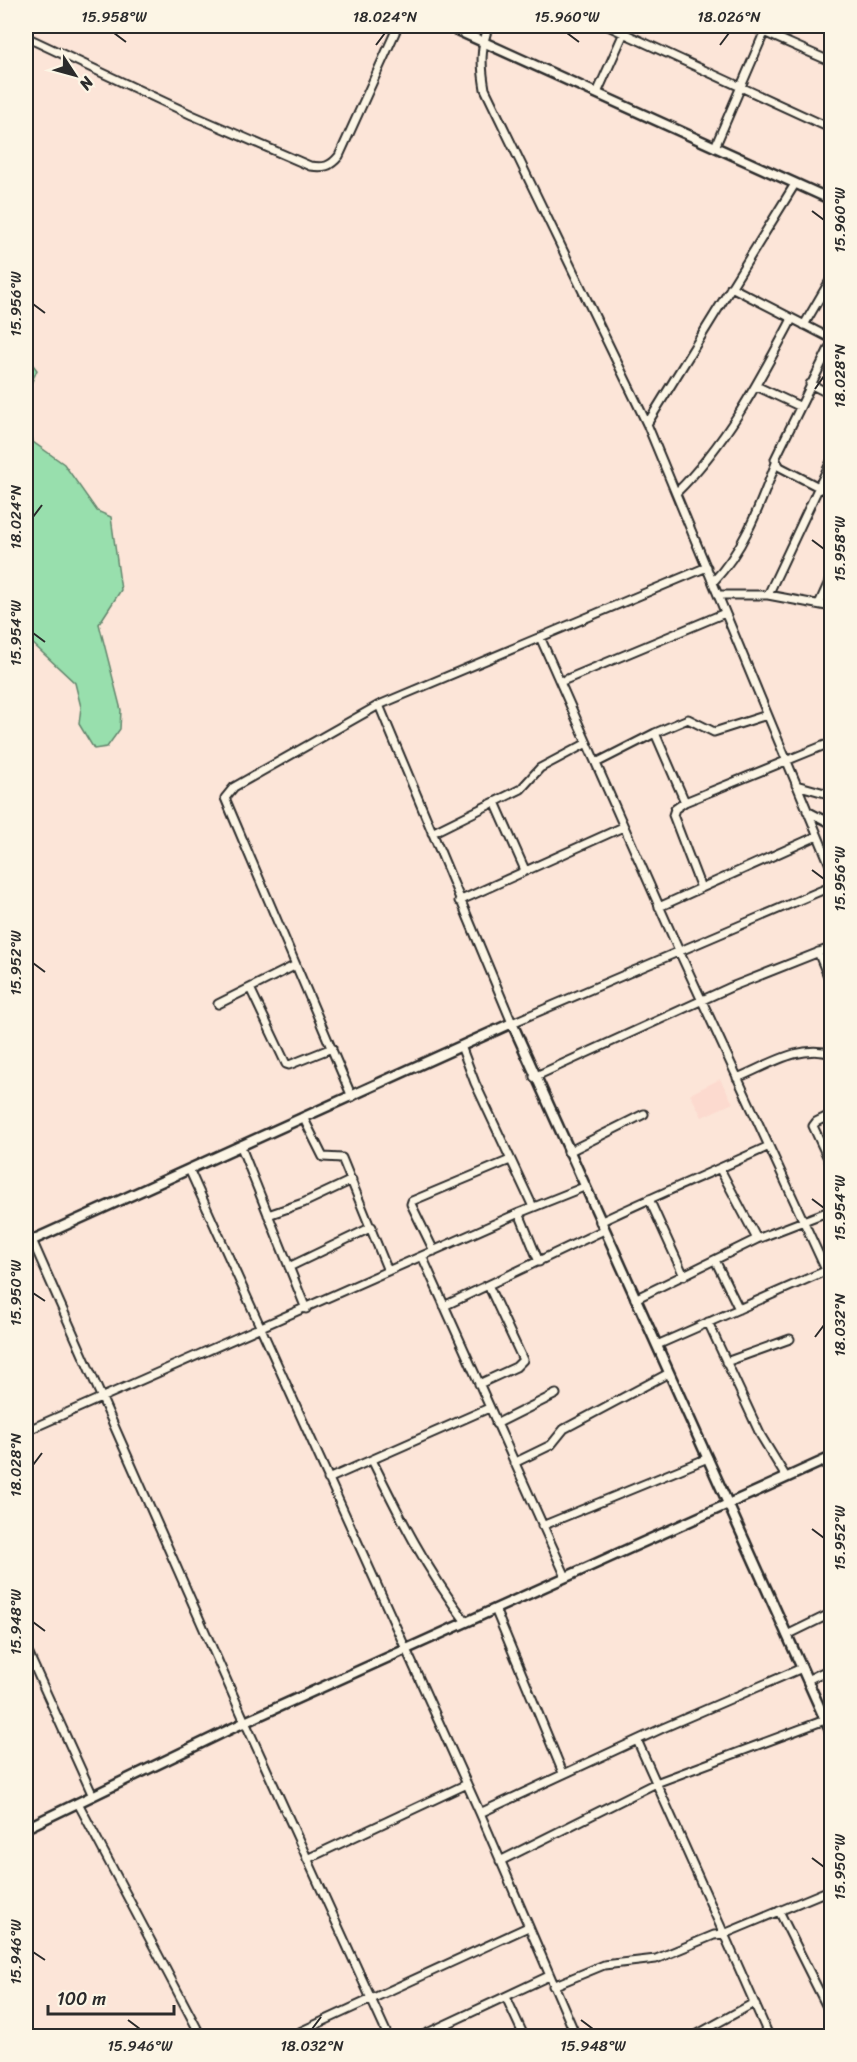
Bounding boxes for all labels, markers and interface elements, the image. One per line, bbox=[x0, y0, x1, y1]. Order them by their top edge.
text: 15.958°W bbox=[81, 4, 147, 30]
text: 18.024°N bbox=[353, 4, 418, 30]
text: 15.960°W bbox=[534, 4, 600, 30]
text: 18.026°N bbox=[697, 4, 761, 30]
north arrow bbox=[45, 45, 105, 105]
text: N bbox=[71, 70, 102, 97]
text: 15.960°W bbox=[827, 187, 853, 253]
text: 15.956°W bbox=[3, 271, 29, 337]
text: 18.028°N bbox=[827, 343, 853, 408]
text: 18.024°N bbox=[3, 484, 29, 549]
text: 15.958°W bbox=[827, 516, 853, 582]
text: 15.954°W bbox=[3, 600, 29, 666]
text: 15.956°W bbox=[827, 846, 853, 912]
text: 15.952°W bbox=[3, 930, 29, 996]
text: 15.954°W bbox=[827, 1175, 853, 1241]
text: 15.950°W bbox=[3, 1260, 29, 1326]
text: 18.032°N bbox=[827, 1293, 853, 1357]
text: 18.028°N bbox=[3, 1432, 29, 1497]
text: 15.952°W bbox=[827, 1505, 853, 1571]
text: 15.948°W bbox=[3, 1589, 29, 1655]
text: 15.950°W bbox=[827, 1834, 853, 1900]
text: 15.946°W bbox=[3, 1919, 29, 1985]
scale bar bbox=[48, 1978, 174, 2016]
text: 100 m bbox=[57, 1983, 106, 2015]
text: 15.946°W bbox=[107, 2033, 173, 2059]
text: 18.032°N bbox=[280, 2033, 344, 2059]
text: 15.948°W bbox=[560, 2033, 626, 2059]

